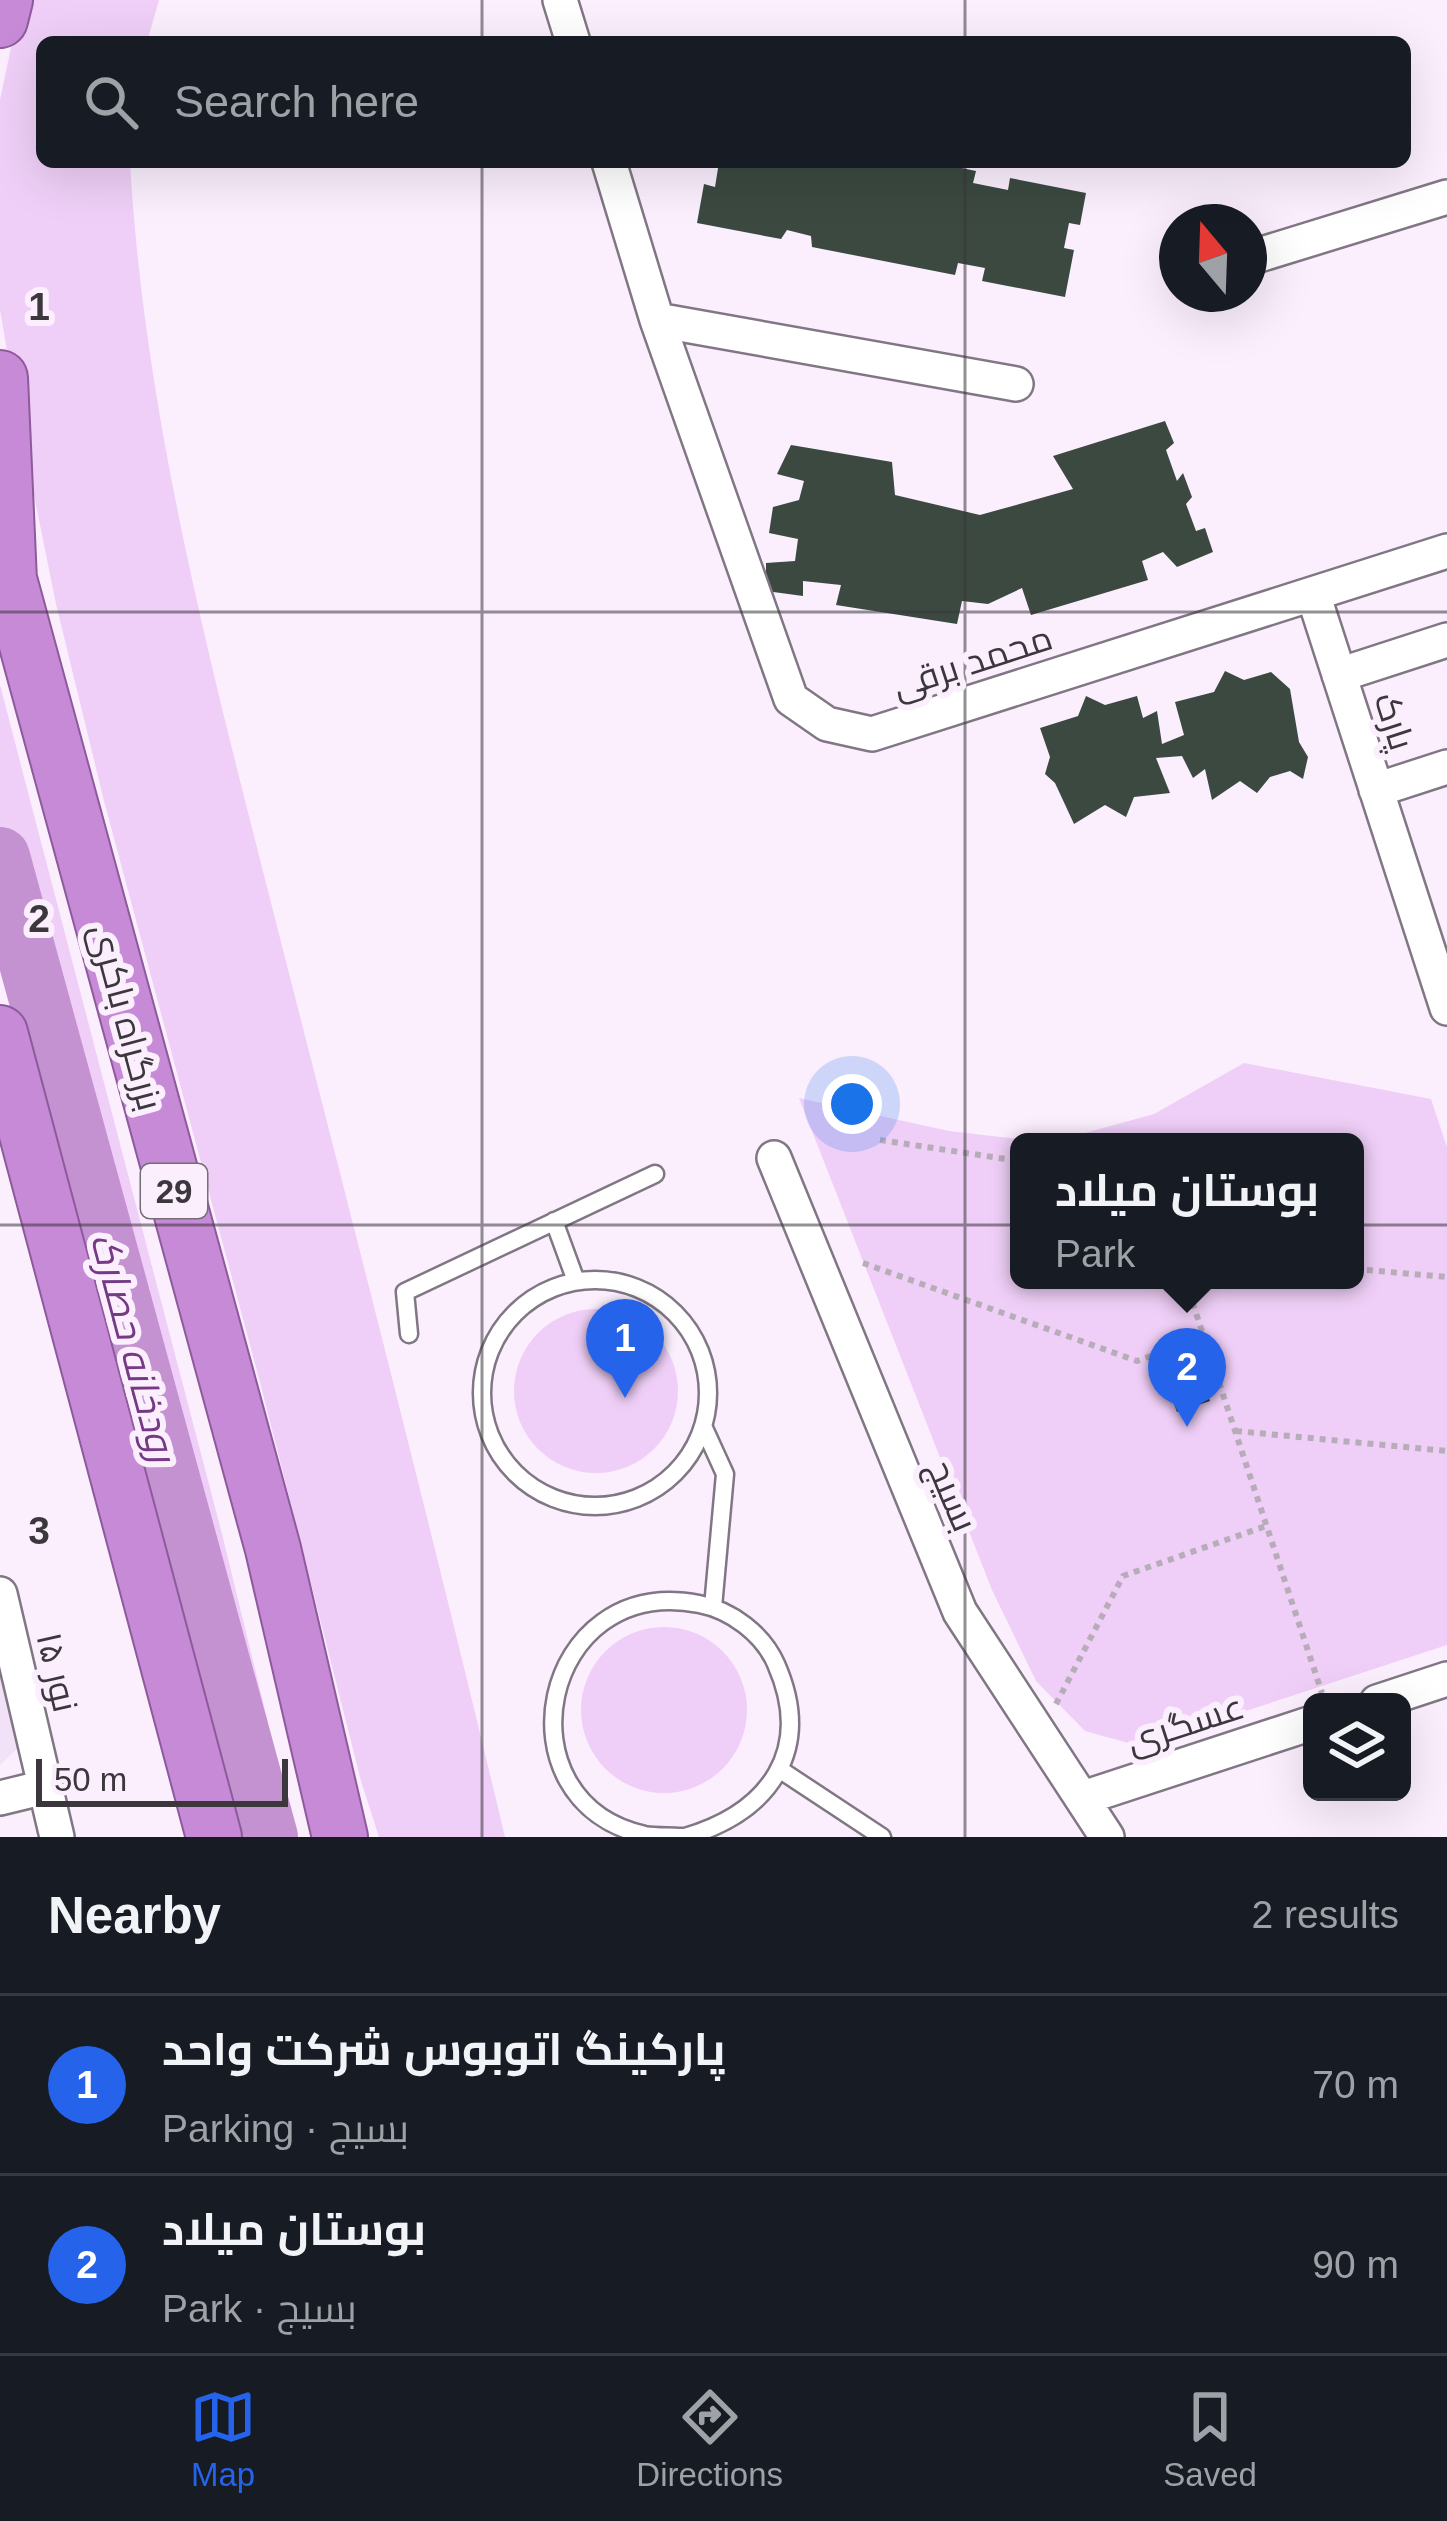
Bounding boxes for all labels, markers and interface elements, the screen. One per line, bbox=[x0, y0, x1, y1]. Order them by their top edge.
search box bbox=[36, 36, 1411, 168]
icon: search bbox=[78, 69, 144, 135]
text: Search here bbox=[174, 76, 419, 127]
north arrow bbox=[1159, 204, 1267, 312]
text: 1 bbox=[28, 285, 50, 328]
street label: محمد برقی bbox=[887, 616, 1057, 707]
street label: پارک bbox=[1363, 687, 1423, 756]
text: 2 bbox=[28, 897, 50, 940]
street label: بزرگراه باکری bbox=[81, 919, 171, 1115]
your location bbox=[822, 1074, 882, 1134]
popup bbox=[1010, 1133, 1364, 1289]
road number: 29 bbox=[141, 1164, 207, 1218]
text: بوستان میلاد bbox=[1055, 1165, 1319, 1216]
water label: رودخانه حصارک bbox=[81, 1228, 185, 1469]
text: Park bbox=[1055, 1232, 1135, 1275]
pin: 1 bbox=[586, 1299, 664, 1398]
pin: 2 bbox=[1148, 1328, 1226, 1427]
street label: بسیج bbox=[916, 1453, 986, 1539]
text: 3 bbox=[28, 1509, 50, 1552]
street label: نور ۱۵ bbox=[28, 1628, 87, 1716]
street label: عسگری bbox=[1121, 1685, 1249, 1763]
map controls bbox=[1303, 1693, 1411, 1801]
button: layers bbox=[1303, 1693, 1411, 1801]
scale bar bbox=[36, 1753, 288, 1806]
text: 50 m bbox=[54, 1761, 127, 1798]
text: Nearby bbox=[48, 1887, 221, 1944]
text: 2 results bbox=[1252, 1893, 1399, 1936]
text: پارکینگ اتوبوس شرکت واحد bbox=[162, 2024, 725, 2075]
text: 1 bbox=[76, 2063, 98, 2106]
text: 70 m bbox=[1312, 2063, 1399, 2106]
text: Parking · بسیج bbox=[162, 2107, 409, 2150]
text: بوستان میلاد bbox=[162, 2204, 426, 2255]
text: 2 bbox=[76, 2243, 98, 2286]
text: 90 m bbox=[1312, 2243, 1399, 2286]
text: Park · بسیج bbox=[162, 2287, 357, 2330]
tab: Map bbox=[190, 2384, 256, 2494]
tab: Directions bbox=[636, 2384, 783, 2494]
tab: Saved bbox=[1163, 2384, 1257, 2494]

